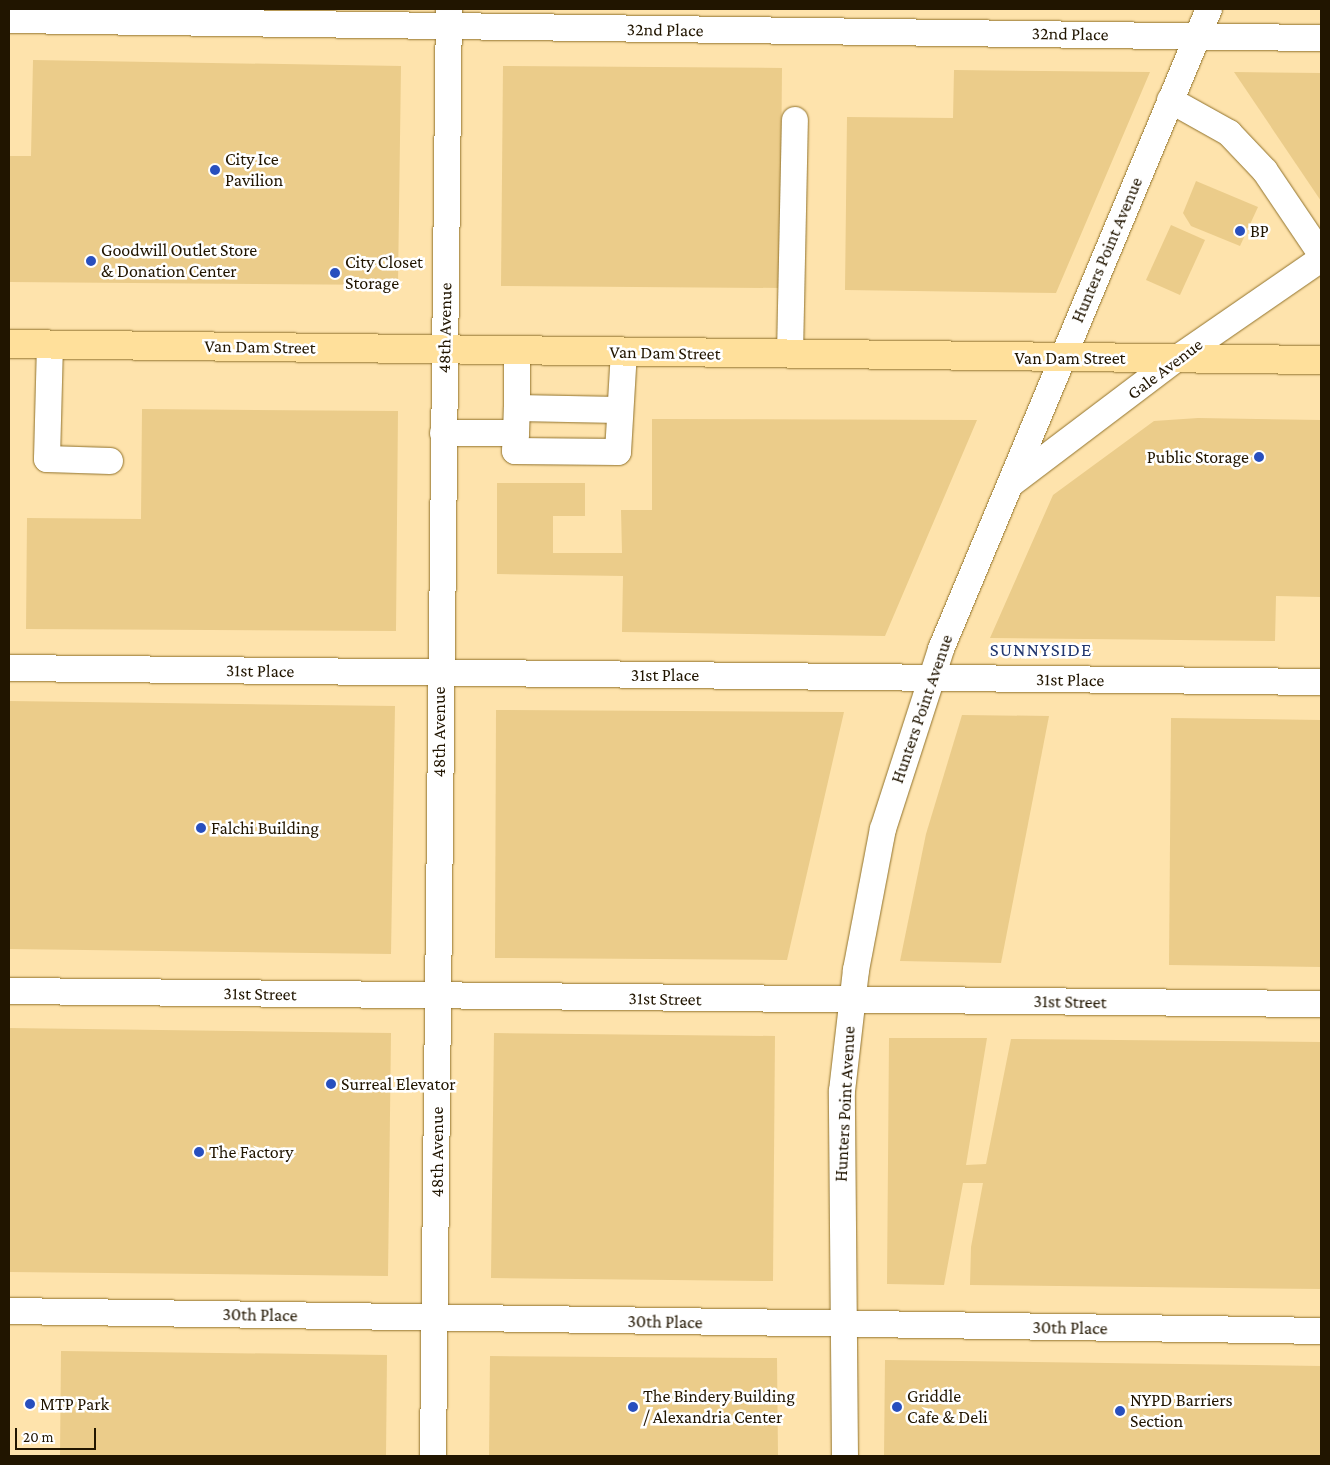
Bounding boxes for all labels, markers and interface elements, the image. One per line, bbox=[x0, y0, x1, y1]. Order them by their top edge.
street label: 32nd Place bbox=[626, 19, 704, 41]
street label: 32nd Place bbox=[1031, 23, 1109, 45]
place label: City Ice Pavilion bbox=[225, 149, 283, 192]
marker: City Ice Pavilion bbox=[209, 164, 221, 176]
street label: Hunters Point Avenue bbox=[1067, 174, 1147, 326]
place label: BP bbox=[1250, 220, 1269, 242]
marker: BP bbox=[1234, 225, 1246, 237]
place label: Goodwill Outlet Store & Donation Center bbox=[101, 240, 257, 282]
place label: City Closet Storage bbox=[345, 252, 423, 294]
marker: Goodwill Outlet Store & Donation Center bbox=[85, 255, 97, 267]
marker: City Closet Storage bbox=[329, 267, 341, 279]
street label: 48th Avenue bbox=[433, 282, 457, 374]
street label: Gale Avenue bbox=[1123, 334, 1207, 404]
street label: Van Dam Street bbox=[204, 335, 316, 359]
street label: Van Dam Street bbox=[609, 341, 721, 365]
street label: Van Dam Street bbox=[1014, 347, 1126, 369]
place label: Public Storage bbox=[1147, 446, 1249, 468]
marker: Public Storage bbox=[1253, 451, 1265, 463]
street label: Hunters Point Avenue bbox=[886, 632, 958, 786]
district label: SUNNYSIDE bbox=[989, 639, 1093, 661]
street label: 31st Place bbox=[226, 660, 294, 682]
street label: 31st Place bbox=[631, 664, 699, 686]
street label: 31st Place bbox=[1036, 669, 1104, 691]
street label: 48th Avenue bbox=[428, 687, 450, 777]
place label: Falchi Building bbox=[211, 817, 319, 839]
marker: Falchi Building bbox=[195, 822, 207, 834]
street label: 31st Street bbox=[223, 983, 297, 1005]
street label: 31st Street bbox=[628, 988, 702, 1010]
street label: 31st Street bbox=[1033, 991, 1107, 1013]
street label: Hunters Point Avenue bbox=[830, 1026, 860, 1182]
place label: Surreal Elevator bbox=[341, 1073, 456, 1095]
marker: Surreal Elevator bbox=[325, 1078, 337, 1090]
street label: 48th Avenue bbox=[426, 1107, 448, 1197]
place label: The Factory bbox=[209, 1141, 294, 1163]
marker: The Factory bbox=[193, 1146, 205, 1158]
street label: 30th Place bbox=[222, 1304, 298, 1326]
street label: 30th Place bbox=[627, 1311, 703, 1333]
street label: 30th Place bbox=[1032, 1317, 1108, 1339]
place label: The Bindery Building / Alexandria Center bbox=[643, 1386, 795, 1428]
place label: Griddle Cafe & Deli bbox=[907, 1386, 988, 1428]
place label: NYPD Barriers Section bbox=[1130, 1390, 1233, 1432]
place label: MTP Park bbox=[40, 1393, 109, 1415]
marker: MTP Park bbox=[24, 1398, 36, 1410]
marker: The Bindery Building / Alexandria Center bbox=[627, 1401, 639, 1413]
marker: Griddle Cafe & Deli bbox=[891, 1401, 903, 1413]
marker: NYPD Barriers Section bbox=[1114, 1405, 1126, 1417]
scale bar bbox=[18, 1418, 99, 1450]
text: 20 m bbox=[23, 1429, 54, 1445]

